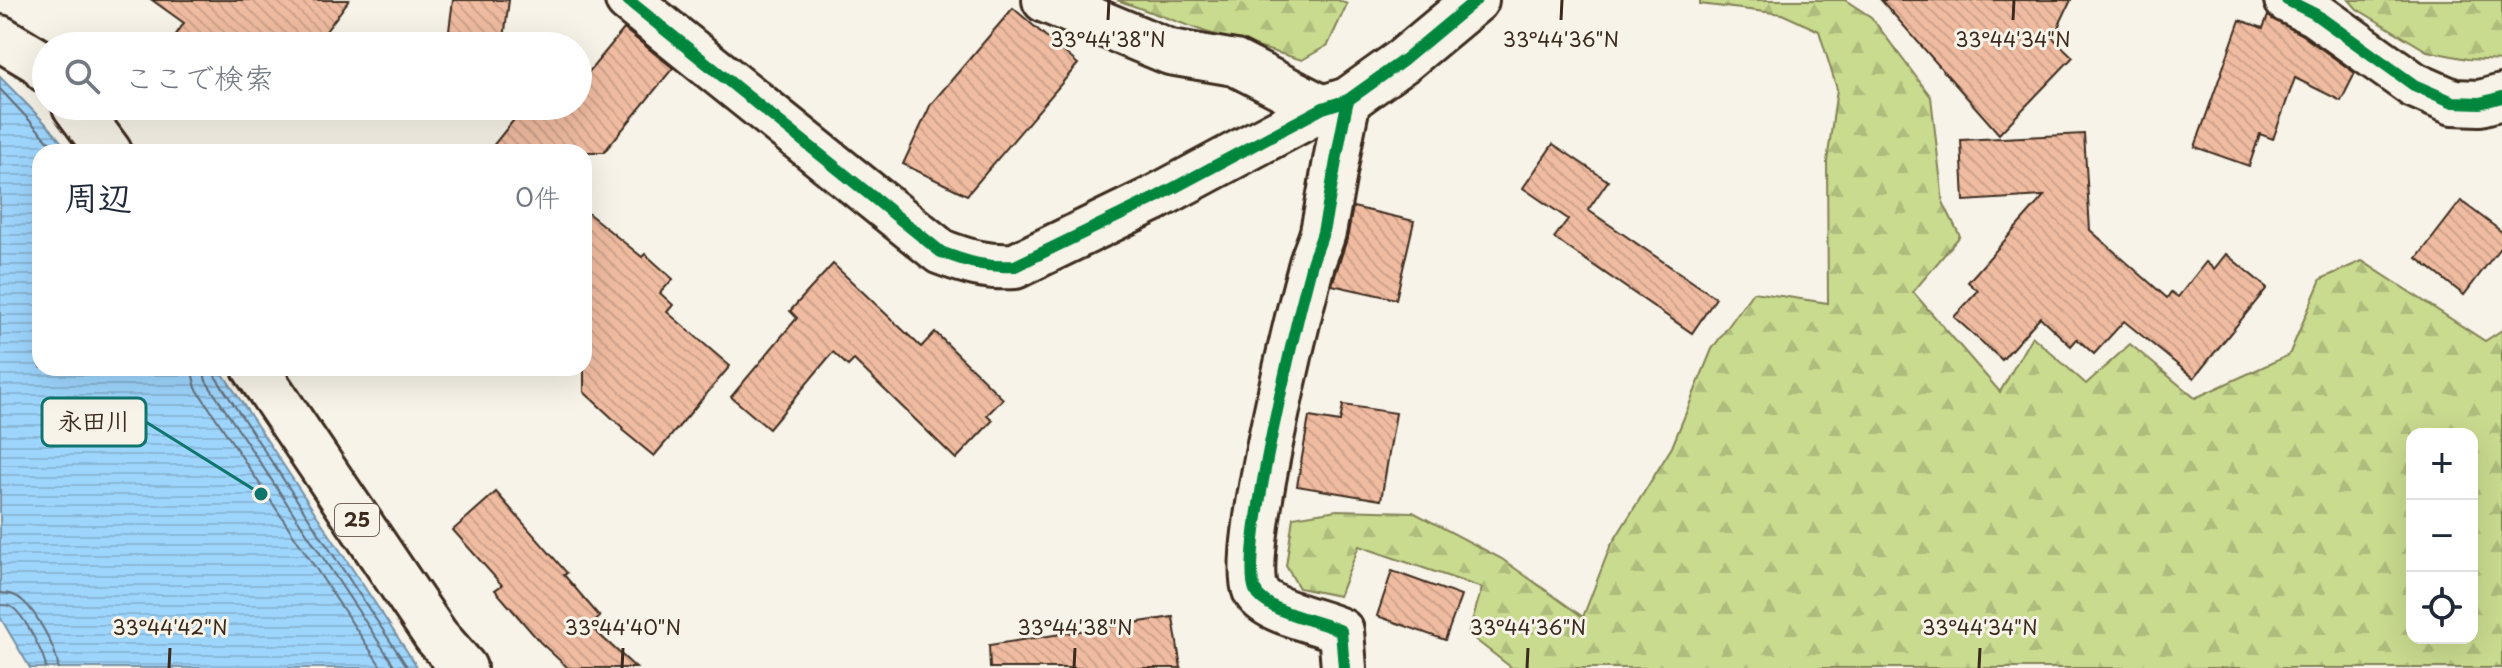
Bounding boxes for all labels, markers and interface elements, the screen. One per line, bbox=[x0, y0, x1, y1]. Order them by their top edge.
text: 33°44'38"N bbox=[1050, 24, 1166, 54]
text: 33°44'36"N bbox=[1503, 24, 1619, 54]
text: 33°44'34"N bbox=[1955, 24, 2071, 54]
search box bbox=[32, 32, 592, 120]
icon: search bbox=[60, 54, 104, 98]
text: ここで検索 bbox=[124, 54, 274, 99]
text: 周辺 bbox=[64, 170, 132, 222]
text: 0件 bbox=[515, 177, 560, 216]
callout: 永田川 bbox=[42, 398, 146, 446]
text: 永田川 bbox=[58, 402, 130, 438]
map controls bbox=[2406, 428, 2478, 644]
button: + bbox=[2406, 428, 2478, 500]
button: − bbox=[2406, 500, 2478, 572]
road number: 25 bbox=[335, 504, 379, 536]
button: locate bbox=[2406, 572, 2478, 644]
text: 33°44'42"N bbox=[112, 612, 228, 642]
text: 33°44'40"N bbox=[565, 612, 681, 642]
text: 33°44'38"N bbox=[1017, 612, 1133, 642]
text: 33°44'36"N bbox=[1470, 612, 1586, 642]
text: 33°44'34"N bbox=[1922, 612, 2038, 642]

